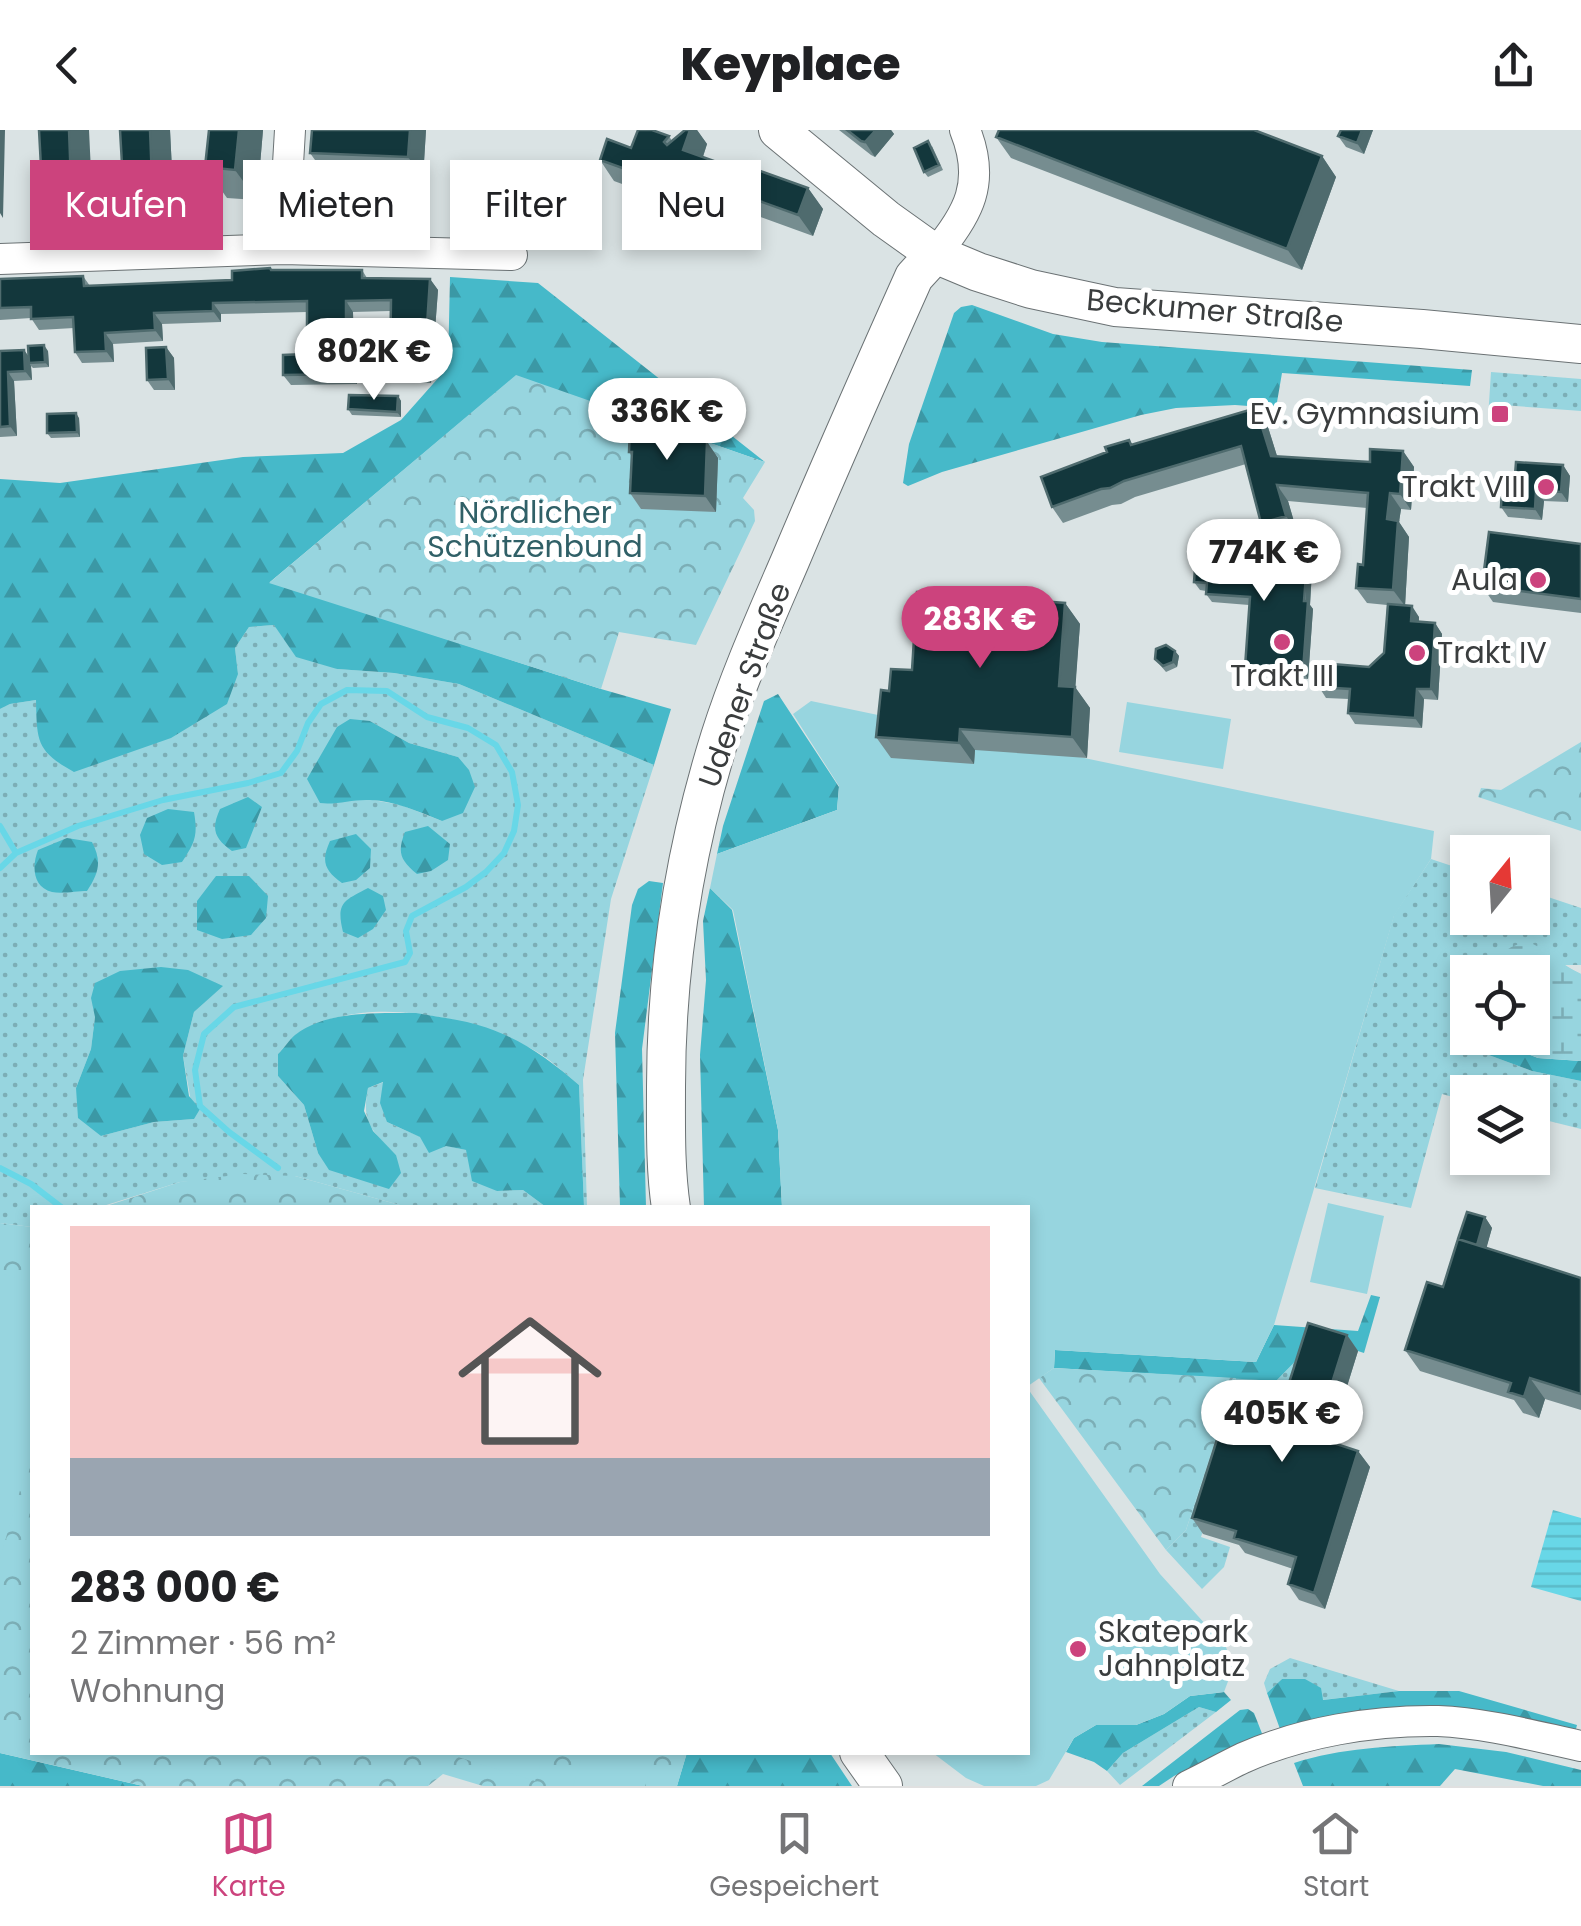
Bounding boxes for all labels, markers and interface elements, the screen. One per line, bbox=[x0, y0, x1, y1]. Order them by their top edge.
text: Keyplace bbox=[681, 33, 900, 96]
icon: back bbox=[40, 38, 95, 93]
icon: share bbox=[1486, 38, 1541, 93]
chip: Kaufen bbox=[30, 160, 223, 250]
chip: Mieten bbox=[243, 160, 430, 250]
chip: Filter bbox=[450, 160, 602, 250]
chip: Neu bbox=[622, 160, 761, 250]
street label: Beckumer Straße bbox=[1085, 278, 1345, 343]
pin: 802K € bbox=[293, 318, 455, 403]
text: 802K € bbox=[317, 328, 431, 373]
pin: 336K € bbox=[586, 378, 748, 463]
text: 336K € bbox=[610, 388, 724, 433]
place label: Ev. Gymnasium bbox=[1250, 392, 1480, 435]
marker: Ev. Gymnasium bbox=[1489, 403, 1511, 425]
place label: Trakt VIII bbox=[1402, 465, 1526, 508]
marker: Trakt VIII bbox=[1535, 476, 1557, 498]
park label: Nördlicher Schützenbund bbox=[427, 491, 643, 568]
pin: 774K € bbox=[1183, 519, 1345, 604]
text: 774K € bbox=[1209, 529, 1319, 574]
place label: Aula bbox=[1451, 558, 1518, 601]
marker: Aula bbox=[1527, 569, 1549, 591]
street label: Udener Straße bbox=[688, 576, 802, 793]
pin: 283K € bbox=[899, 586, 1061, 671]
text: 283K € bbox=[924, 596, 1036, 641]
marker: Trakt III bbox=[1271, 631, 1293, 653]
place label: Trakt IV bbox=[1437, 631, 1547, 674]
marker: Trakt IV bbox=[1406, 642, 1428, 664]
place label: Trakt III bbox=[1230, 654, 1334, 697]
north arrow bbox=[1450, 835, 1550, 935]
map controls bbox=[1450, 835, 1550, 1175]
button: locate bbox=[1450, 955, 1550, 1055]
button: layers bbox=[1450, 1075, 1550, 1175]
icon: home bbox=[440, 1291, 620, 1471]
pin: 405K € bbox=[1201, 1380, 1363, 1465]
text: 405K € bbox=[1223, 1390, 1341, 1435]
text: 283 000 € bbox=[70, 1558, 280, 1617]
place label: Skatepark Jahnplatz bbox=[1098, 1610, 1249, 1687]
text: 2 Zimmer · 56 m² bbox=[70, 1620, 336, 1665]
marker: Skatepark Jahnplatz bbox=[1067, 1638, 1089, 1660]
text: Wohnung bbox=[70, 1668, 225, 1713]
tab: Karte bbox=[212, 1806, 286, 1908]
tab: Gespeichert bbox=[709, 1806, 879, 1908]
tab: Start bbox=[1303, 1806, 1369, 1908]

